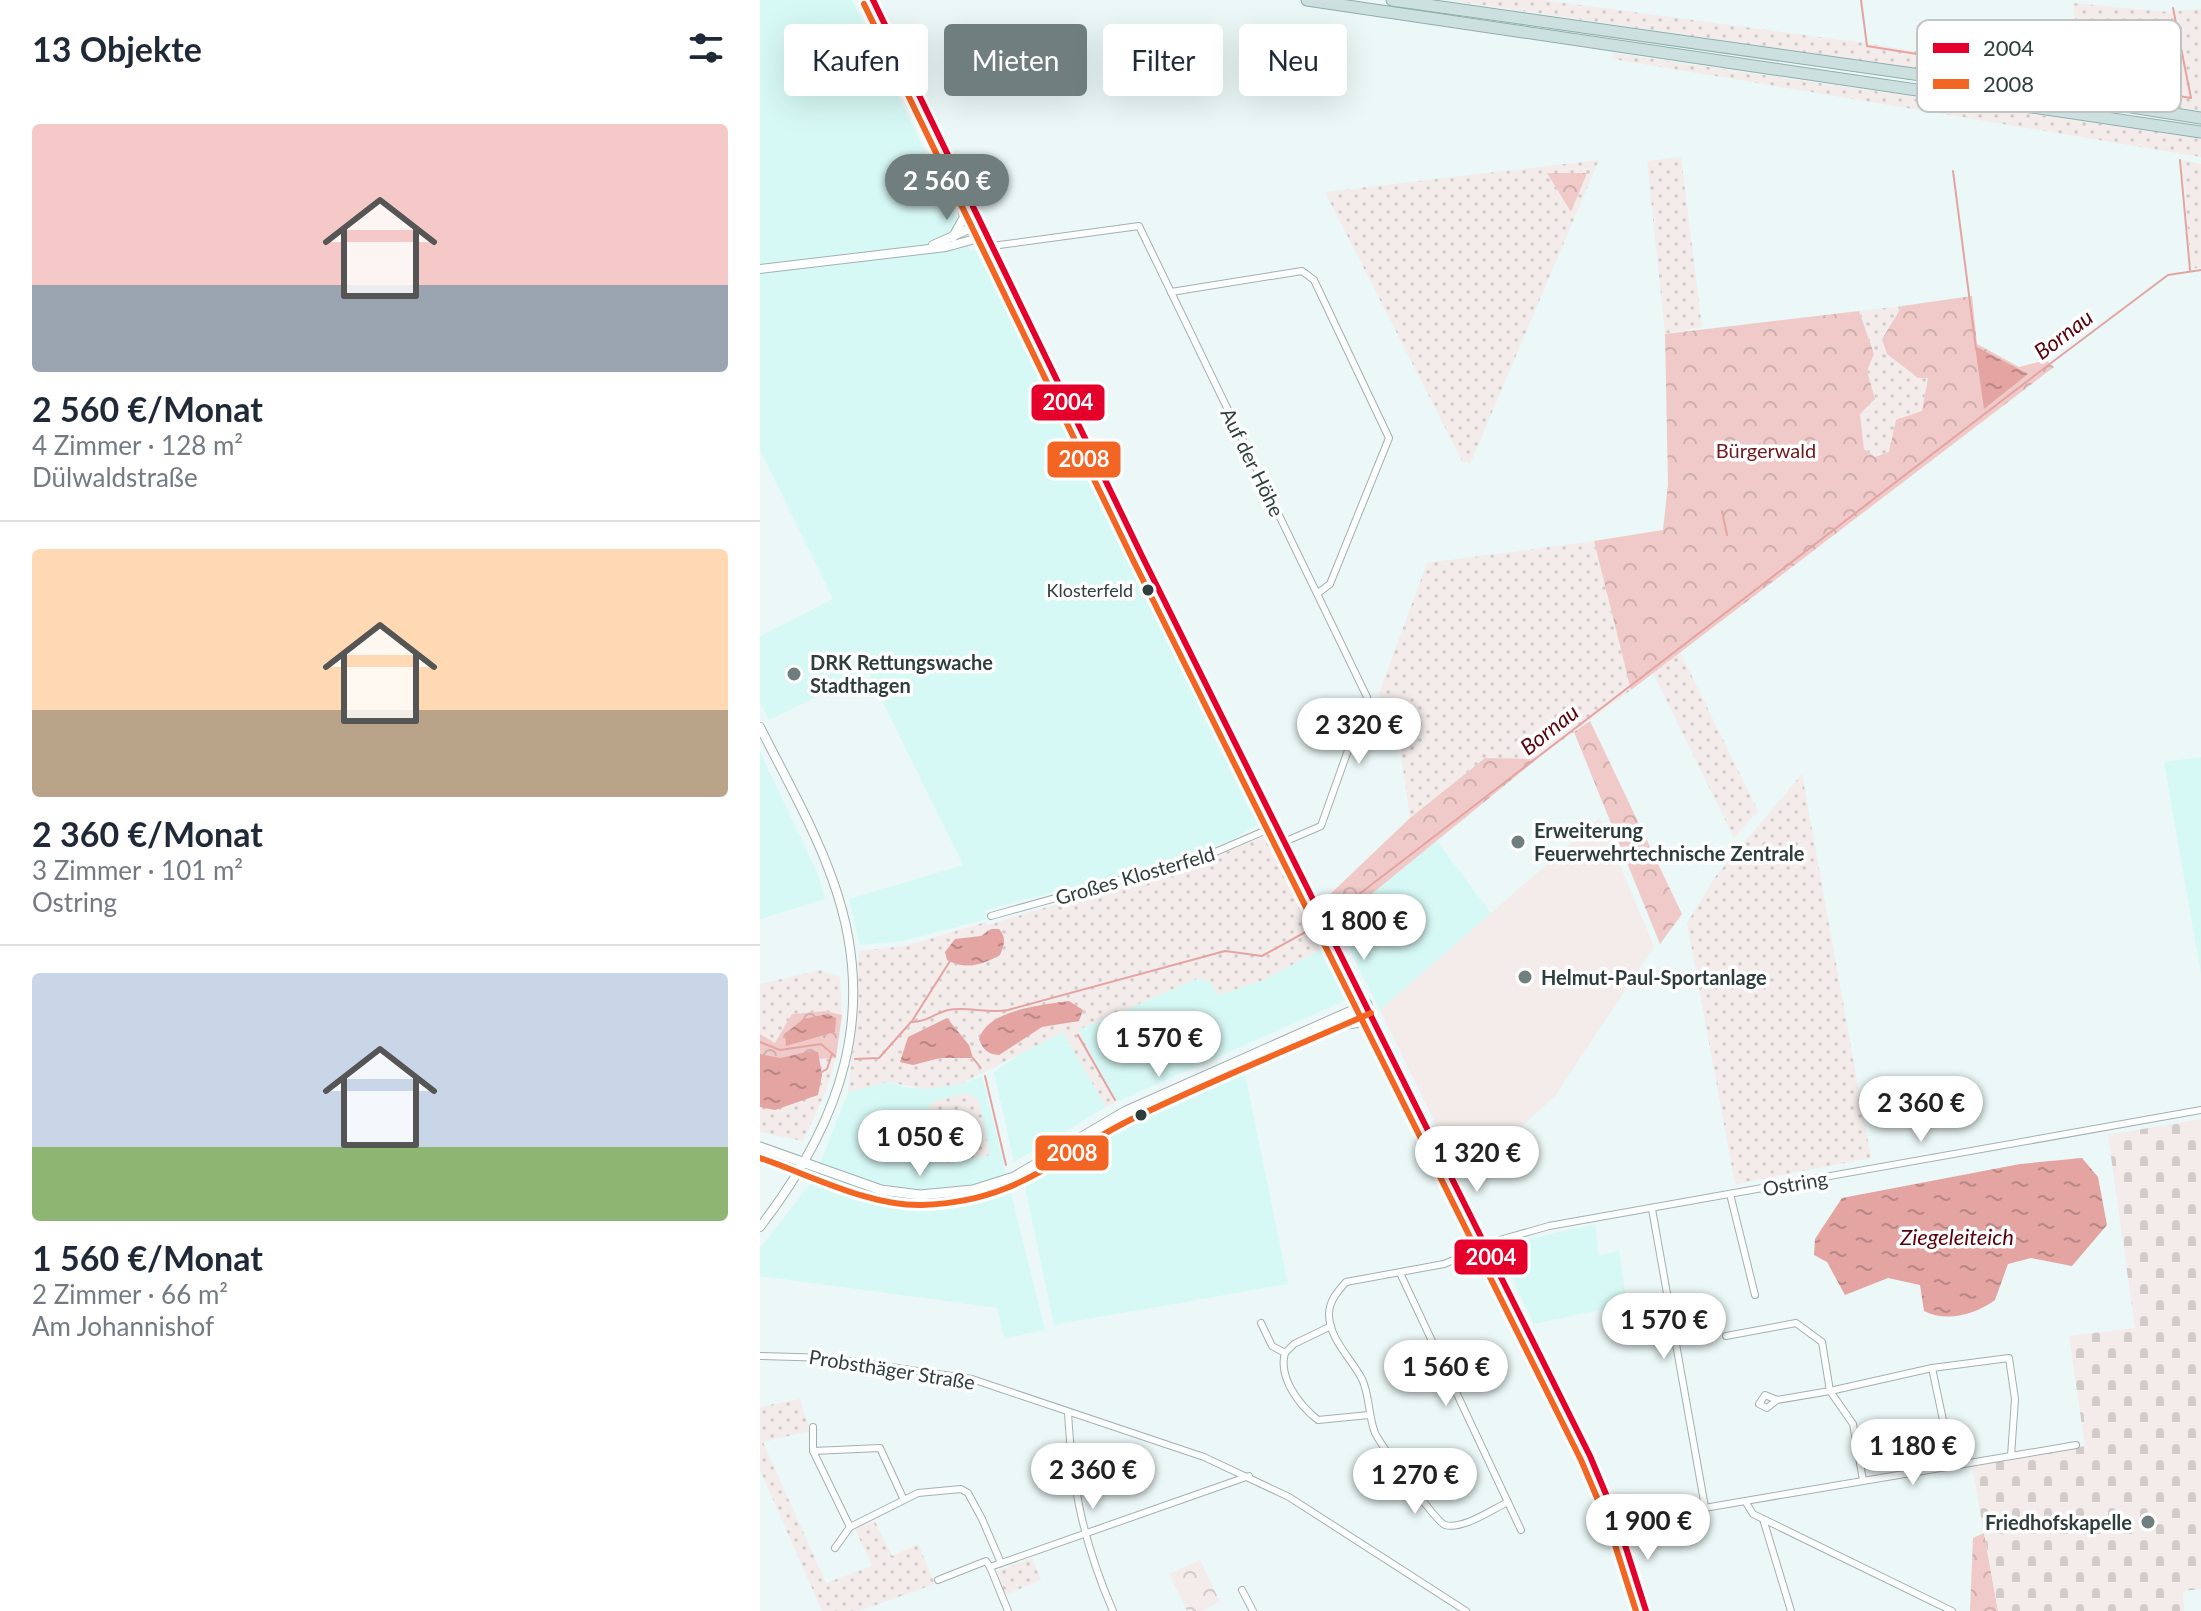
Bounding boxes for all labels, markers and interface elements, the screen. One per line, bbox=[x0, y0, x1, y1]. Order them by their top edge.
legend bbox=[1917, 20, 2181, 112]
chip: Kaufen bbox=[784, 24, 928, 96]
chip: Mieten bbox=[944, 24, 1087, 96]
chip: Filter bbox=[1103, 24, 1223, 96]
chip: Neu bbox=[1239, 24, 1347, 96]
icon: filters bbox=[684, 26, 728, 70]
text: 13 Objekte bbox=[32, 28, 202, 69]
text: 2004 bbox=[1983, 34, 2034, 61]
text: 2008 bbox=[1983, 70, 2034, 97]
pin: 2 560 € bbox=[873, 154, 1021, 222]
text: 2 560 € bbox=[903, 164, 991, 196]
icon: home bbox=[308, 176, 452, 320]
water label: Bornau bbox=[2028, 303, 2098, 365]
line badge: 2004 bbox=[1030, 383, 1106, 422]
text: 2 560 €/Monat bbox=[32, 388, 263, 429]
text: 2004 bbox=[1042, 388, 1094, 415]
street label: Auf der Höhe bbox=[1216, 404, 1290, 520]
text: 4 Zimmer · 128 m² bbox=[32, 429, 243, 461]
park label: Bürgerwald bbox=[1716, 438, 1816, 462]
line badge: 2008 bbox=[1046, 440, 1122, 479]
text: 2008 bbox=[1058, 445, 1110, 472]
text: Dülwaldstraße bbox=[32, 461, 198, 493]
place label: Klosterfeld bbox=[1047, 579, 1133, 601]
marker: Klosterfeld bbox=[1140, 582, 1156, 598]
icon: home bbox=[308, 601, 452, 745]
place label: DRK Rettungswache Stadthagen bbox=[810, 650, 993, 697]
marker: DRK Rettungswache Stadthagen bbox=[785, 665, 803, 683]
pin: 2 320 € bbox=[1285, 698, 1433, 766]
water label: Bornau bbox=[1514, 698, 1584, 760]
text: 2 320 € bbox=[1315, 708, 1403, 740]
text: 2 360 €/Monat bbox=[32, 813, 263, 854]
place label: Erweiterung Feuerwehrtechnische Zentrale bbox=[1534, 818, 1805, 865]
marker: Erweiterung Feuerwehrtechnische Zentrale bbox=[1509, 833, 1527, 851]
street label: Großes Klosterfeld bbox=[1053, 841, 1217, 909]
text: 3 Zimmer · 101 m² bbox=[32, 854, 243, 886]
text: Ostring bbox=[32, 886, 117, 918]
pin: 1 800 € bbox=[1290, 894, 1438, 962]
text: 1 800 € bbox=[1320, 904, 1408, 936]
place label: Helmut-Paul-Sportanlage bbox=[1541, 965, 1767, 989]
marker: Helmut-Paul-Sportanlage bbox=[1516, 968, 1534, 986]
pin: 1 570 € bbox=[1085, 1011, 1233, 1079]
text: 1 570 € bbox=[1115, 1021, 1203, 1053]
icon: home bbox=[308, 1025, 452, 1169]
pin: 2 360 € bbox=[1847, 1076, 1995, 1144]
text: 2 360 € bbox=[1877, 1086, 1965, 1118]
unlabelled marker bbox=[1133, 1107, 1149, 1123]
pin: 1 050 € bbox=[846, 1110, 994, 1178]
text: 1 050 € bbox=[876, 1120, 964, 1152]
pin: 1 320 € bbox=[1403, 1126, 1551, 1194]
line badge: 2008 bbox=[1034, 1134, 1110, 1172]
text: 1 320 € bbox=[1433, 1136, 1521, 1168]
text: 2008 bbox=[1046, 1139, 1098, 1166]
street label: Ostring bbox=[1761, 1166, 1829, 1200]
water label: Ziegeleiteich bbox=[1899, 1223, 2014, 1250]
text: 1 560 €/Monat bbox=[32, 1237, 263, 1278]
line badge: 2004 bbox=[1453, 1238, 1529, 1276]
text: 2004 bbox=[1465, 1243, 1517, 1270]
text: 2 Zimmer · 66 m² bbox=[32, 1278, 228, 1310]
pin: 1 570 € bbox=[1590, 1293, 1738, 1361]
text: 1 570 € bbox=[1620, 1303, 1708, 1335]
text: Am Johannishof bbox=[32, 1310, 214, 1342]
pin: 1 560 € bbox=[1372, 1340, 1520, 1408]
street label: Probsthäger Straße bbox=[807, 1344, 977, 1394]
text: 1 560 € bbox=[1402, 1350, 1490, 1382]
pin: 1 180 € bbox=[1839, 1419, 1987, 1487]
text: 1 180 € bbox=[1869, 1429, 1957, 1461]
pin: 2 360 € bbox=[1019, 1443, 1167, 1511]
pin: 1 270 € bbox=[1341, 1448, 1489, 1516]
text: 2 360 € bbox=[1049, 1453, 1137, 1485]
text: 1 270 € bbox=[1371, 1458, 1459, 1490]
pin: 1 900 € bbox=[1574, 1494, 1722, 1562]
text: 1 900 € bbox=[1604, 1504, 1692, 1536]
place label: Friedhofskapelle bbox=[1985, 1510, 2132, 1534]
marker: Friedhofskapelle bbox=[2139, 1513, 2157, 1531]

